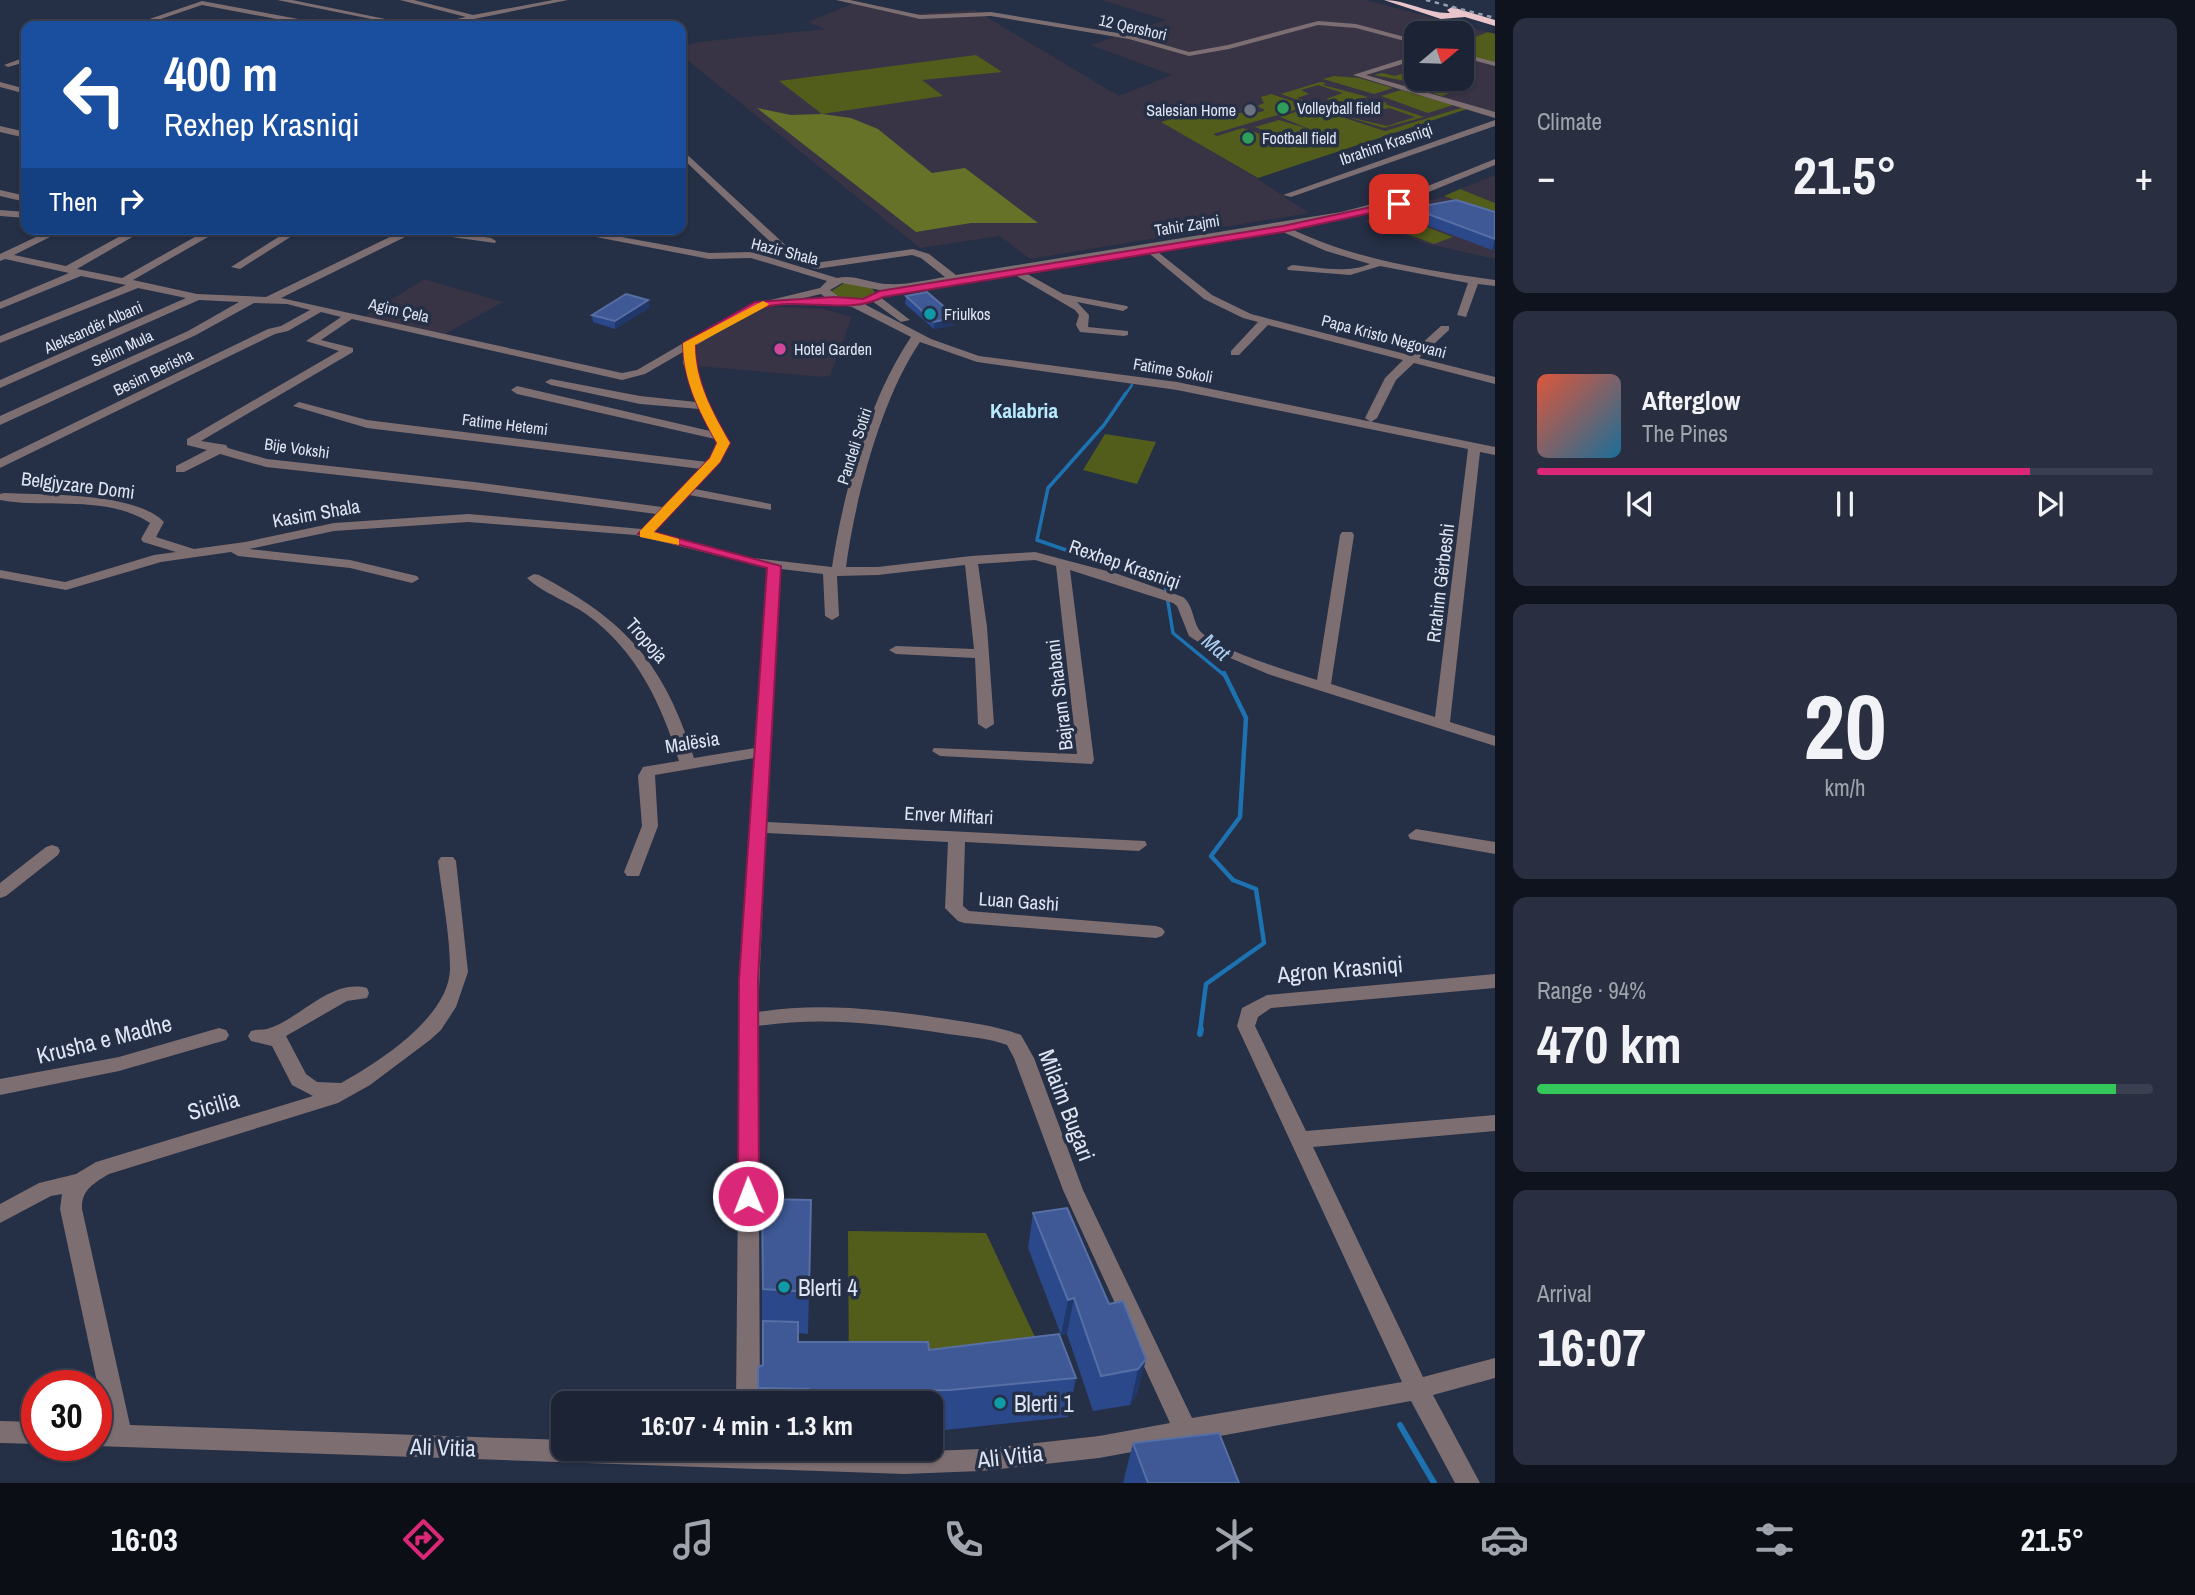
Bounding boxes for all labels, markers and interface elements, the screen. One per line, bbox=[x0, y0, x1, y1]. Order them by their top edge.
street label: 12 Qershori bbox=[1097, 8, 1169, 46]
north arrow bbox=[1404, 21, 1474, 91]
map controls bbox=[1404, 21, 1474, 91]
text: 400 m bbox=[164, 40, 278, 106]
icon: left bbox=[49, 49, 140, 140]
place label: Volleyball field bbox=[1297, 97, 1381, 119]
place label: Salesian Home bbox=[1146, 99, 1236, 121]
marker: Volleyball field bbox=[1275, 100, 1291, 116]
marker: Salesian Home bbox=[1242, 102, 1258, 118]
text: Rexhep Krasniqi bbox=[164, 103, 359, 146]
text: Climate bbox=[1537, 106, 1602, 137]
street label: Ibrahim Krasniqi bbox=[1337, 118, 1435, 170]
place label: Football field bbox=[1262, 127, 1336, 149]
marker: Football field bbox=[1240, 130, 1256, 146]
text: 21.5° bbox=[1793, 140, 1897, 210]
text: − bbox=[1537, 151, 1555, 202]
text: + bbox=[2135, 151, 2153, 202]
pin bbox=[1369, 174, 1429, 234]
icon: right bbox=[112, 182, 150, 220]
text: Then bbox=[49, 184, 98, 219]
icon: arrive bbox=[1380, 185, 1418, 223]
street label: Tahir Zajmi bbox=[1153, 209, 1221, 241]
street label: Hazir Shala bbox=[749, 232, 822, 270]
street label: Agim Çela bbox=[366, 292, 432, 328]
street label: Aleksandër Albani bbox=[39, 295, 146, 359]
place label: Friulkos bbox=[944, 303, 991, 325]
marker: Friulkos bbox=[922, 306, 938, 322]
street label: Papa Kristo Negovani bbox=[1319, 309, 1449, 363]
street label: Selim Mula bbox=[88, 324, 157, 372]
place label: Hotel Garden bbox=[794, 338, 872, 360]
marker: Hotel Garden bbox=[772, 341, 788, 357]
street label: Besim Berisha bbox=[110, 343, 197, 401]
street label: Fatime Sokoli bbox=[1132, 352, 1214, 388]
text: Afterglow bbox=[1642, 383, 1740, 418]
district label: Kalabria bbox=[990, 396, 1058, 425]
street label: Pandeli Sotiri bbox=[831, 405, 877, 487]
street label: Fatime Hetemi bbox=[461, 408, 549, 440]
text: The Pines bbox=[1642, 418, 1728, 449]
street label: Bije Vokshi bbox=[263, 433, 331, 463]
street label: Belgjyzare Domi bbox=[20, 465, 136, 505]
icon: previous bbox=[1621, 485, 1659, 523]
icon: pause bbox=[1826, 485, 1864, 523]
icon: next bbox=[2031, 485, 2069, 523]
street label: Kasim Shala bbox=[270, 492, 362, 533]
street label: Rrahim Gërbeshi bbox=[1420, 522, 1460, 644]
street label: Rexhep Krasniqi bbox=[1066, 533, 1184, 595]
street label: Tropoja bbox=[620, 612, 674, 668]
water label: Mat bbox=[1196, 627, 1237, 668]
street label: Bajram Shabani bbox=[1039, 638, 1079, 752]
text: 20 bbox=[1804, 665, 1887, 787]
street label: Malësia bbox=[663, 725, 721, 759]
text: km/h bbox=[1825, 772, 1865, 803]
street label: Enver Miftari bbox=[904, 800, 994, 830]
street label: Luan Gashi bbox=[978, 885, 1060, 917]
street label: Agron Krasniqi bbox=[1275, 948, 1404, 990]
text: Range · 94% bbox=[1537, 975, 1646, 1006]
street label: Krusha e Madhe bbox=[33, 1007, 175, 1071]
text: 470 km bbox=[1537, 1009, 1682, 1079]
street label: Milaim Bugari bbox=[1031, 1045, 1103, 1165]
street label: Sicilia bbox=[184, 1083, 243, 1127]
position arrow bbox=[711, 1159, 785, 1233]
place label: Blerti 4 bbox=[798, 1272, 858, 1303]
text: Arrival bbox=[1537, 1278, 1592, 1309]
marker: Blerti 4 bbox=[776, 1279, 792, 1295]
text: 16:07 bbox=[1537, 1312, 1646, 1382]
speed limit sign: 30 bbox=[21, 1370, 112, 1461]
place label: Blerti 1 bbox=[1014, 1388, 1074, 1419]
marker: Blerti 1 bbox=[992, 1395, 1008, 1411]
text: 16:07 · 4 min · 1.3 km bbox=[641, 1408, 853, 1443]
street label: Ali Vitia bbox=[409, 1430, 477, 1464]
street label: Ali Vitia bbox=[975, 1437, 1045, 1475]
icon: directions bbox=[399, 1515, 448, 1564]
icon: music bbox=[669, 1515, 718, 1564]
icon: phone bbox=[939, 1515, 988, 1564]
icon: climate bbox=[1210, 1515, 1259, 1564]
icon: car bbox=[1480, 1515, 1529, 1564]
icon: filters bbox=[1750, 1515, 1799, 1564]
text: 16:03 bbox=[111, 1518, 178, 1561]
text: 21.5° bbox=[2020, 1518, 2084, 1561]

